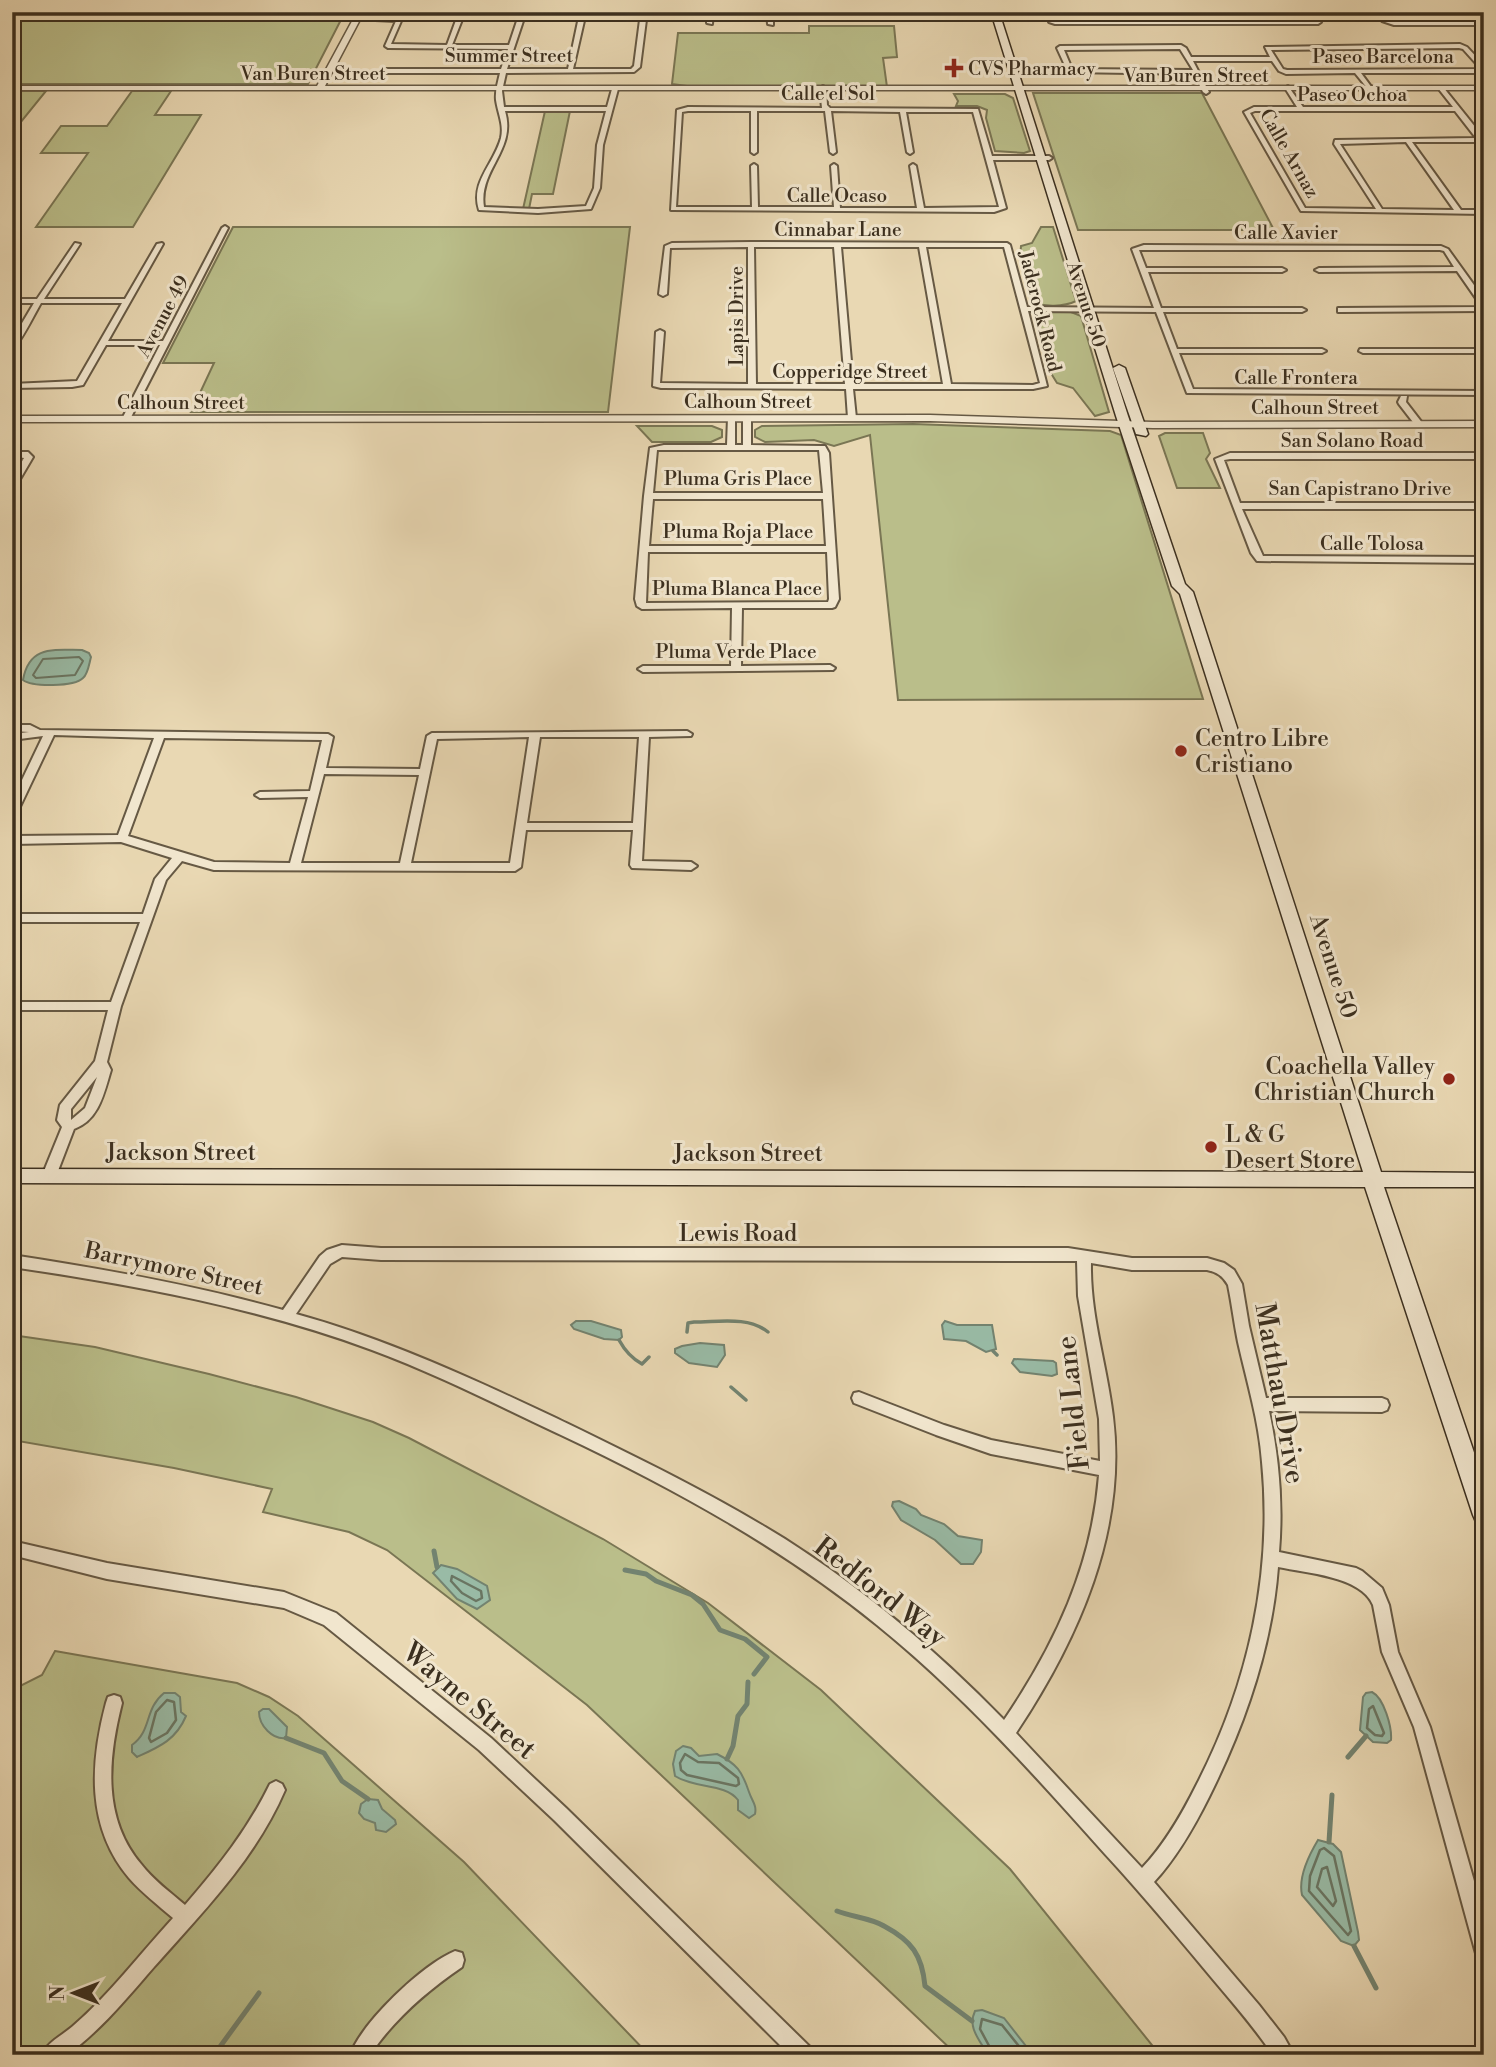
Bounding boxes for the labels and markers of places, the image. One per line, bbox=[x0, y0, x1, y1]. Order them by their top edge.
place label: CVS Pharmacy bbox=[968, 57, 1096, 81]
marker: CVS Pharmacy bbox=[946, 60, 962, 76]
place label: Centro Libre Cristiano bbox=[1195, 725, 1329, 779]
marker: Centro Libre Cristiano bbox=[1173, 743, 1189, 759]
place label: Coachella Valley Christian Church bbox=[1254, 1053, 1436, 1107]
marker: Coachella Valley Christian Church bbox=[1441, 1071, 1457, 1087]
place label: L & G Desert Store bbox=[1225, 1121, 1355, 1175]
marker: L & G Desert Store bbox=[1203, 1139, 1219, 1155]

